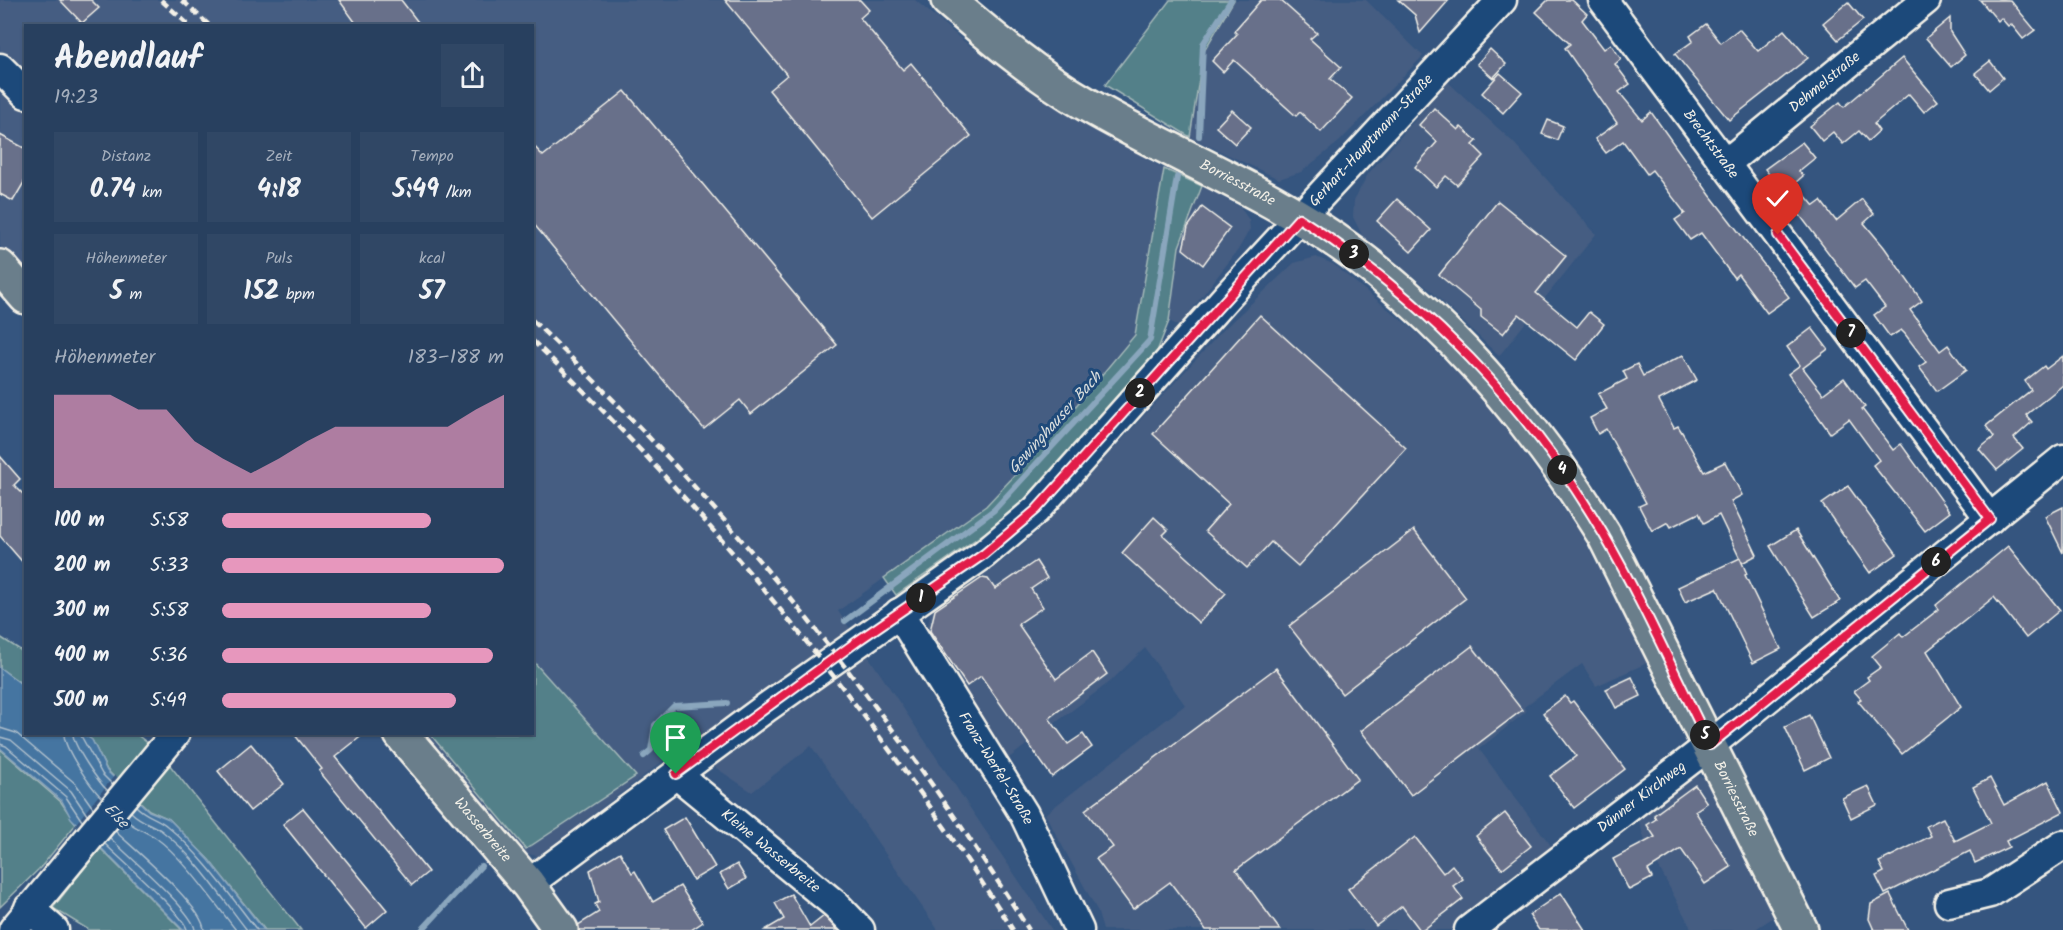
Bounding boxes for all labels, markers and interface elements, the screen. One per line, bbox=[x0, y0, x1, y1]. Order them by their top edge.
text: Abendlauf bbox=[54, 33, 202, 86]
button: share bbox=[441, 44, 504, 107]
street label: Dehmelstraße bbox=[1784, 46, 1866, 119]
street label: Gerhart-Hauptmann-Straße bbox=[1303, 68, 1440, 213]
text: 19:23 bbox=[54, 82, 98, 114]
street label: Brechtstraße bbox=[1677, 104, 1745, 184]
text: Distanz bbox=[101, 144, 151, 169]
text: Zeit bbox=[265, 144, 293, 169]
text: Tempo bbox=[410, 144, 454, 169]
street label: Borriesstraße bbox=[1195, 154, 1280, 213]
text: 0.74 bbox=[90, 169, 136, 211]
text: 4:18 bbox=[257, 169, 301, 211]
text: 5:49 bbox=[392, 169, 439, 211]
pin bbox=[1752, 173, 1803, 235]
text: km bbox=[136, 180, 162, 205]
text: /km bbox=[439, 180, 472, 205]
icon: check bbox=[1761, 182, 1794, 215]
pin: 3 bbox=[1339, 239, 1369, 269]
text: 3 bbox=[1350, 241, 1358, 266]
text: Höhenmeter bbox=[86, 246, 166, 271]
text: Puls bbox=[265, 246, 293, 271]
text: kcal bbox=[419, 246, 445, 271]
text: 5 bbox=[110, 271, 123, 313]
text: 152 bbox=[243, 271, 279, 313]
text: 57 bbox=[419, 271, 445, 313]
text: m bbox=[123, 282, 142, 307]
text: bpm bbox=[279, 282, 315, 307]
pin: 7 bbox=[1836, 318, 1866, 348]
text: 7 bbox=[1847, 320, 1855, 345]
text: Höhenmeter bbox=[54, 342, 155, 374]
text: 183–188 m bbox=[408, 342, 504, 374]
water label: Gewinghauser Bach bbox=[1002, 365, 1109, 480]
pin: 2 bbox=[1125, 378, 1155, 408]
text: 2 bbox=[1135, 380, 1145, 405]
pin: 4 bbox=[1547, 455, 1577, 485]
text: 4 bbox=[1558, 457, 1566, 482]
text: 100 m bbox=[54, 505, 105, 537]
text: 5:58 bbox=[150, 505, 188, 537]
pin: 6 bbox=[1921, 547, 1951, 577]
text: 6 bbox=[1932, 549, 1940, 574]
text: 200 m bbox=[54, 550, 110, 582]
text: 5:33 bbox=[150, 550, 189, 582]
pin: 1 bbox=[906, 583, 936, 613]
text: 1 bbox=[919, 585, 923, 610]
text: 300 m bbox=[54, 595, 110, 627]
text: 5:58 bbox=[150, 595, 188, 627]
text: 400 m bbox=[54, 640, 110, 672]
text: 5:36 bbox=[150, 640, 188, 672]
text: 500 m bbox=[54, 685, 109, 717]
text: 5:49 bbox=[150, 685, 186, 717]
street label: Franz-Werfel-Straße bbox=[951, 707, 1040, 829]
pin bbox=[650, 712, 701, 774]
pin: 5 bbox=[1690, 720, 1720, 750]
icon: arrive bbox=[659, 721, 692, 754]
text: 5 bbox=[1701, 722, 1709, 747]
street label: Dünner Kirchweg bbox=[1592, 755, 1692, 839]
street label: Borriesstraße bbox=[1707, 757, 1765, 842]
street label: Wasserbreite bbox=[448, 792, 517, 868]
water label: Else bbox=[98, 797, 136, 836]
street label: Kleine Wasserbreite bbox=[715, 803, 826, 900]

